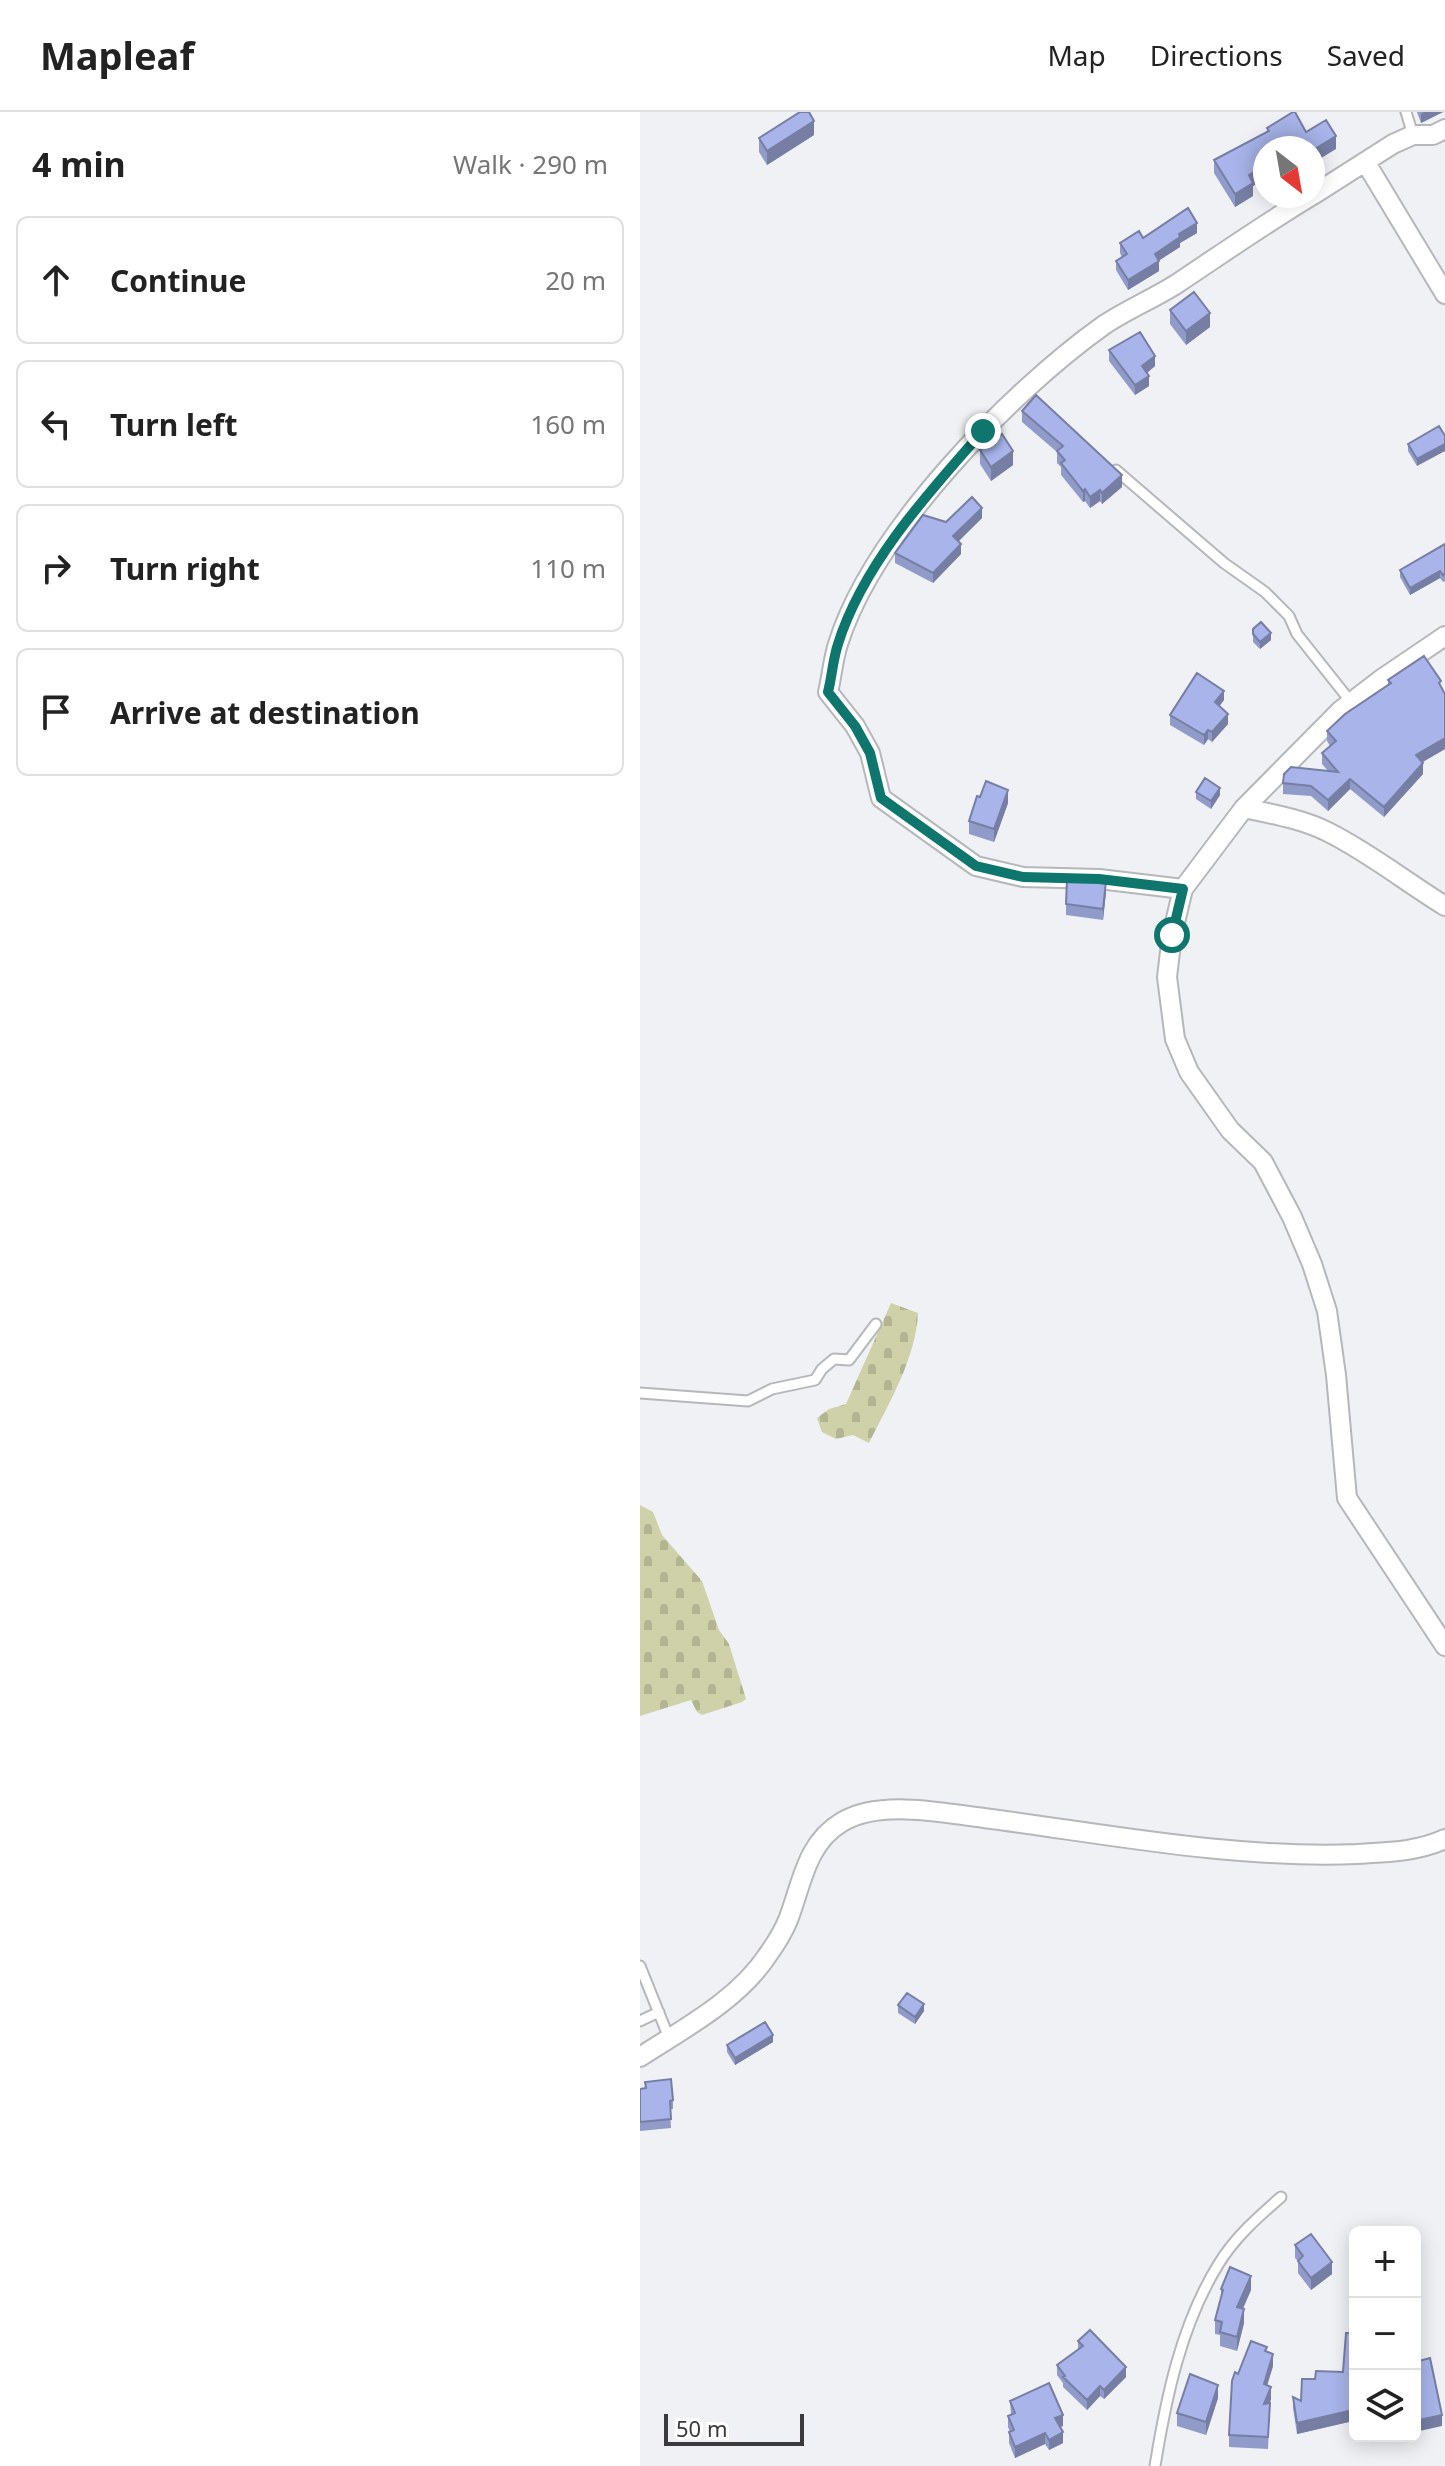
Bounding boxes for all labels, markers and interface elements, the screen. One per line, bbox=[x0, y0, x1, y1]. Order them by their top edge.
text: Mapleaf bbox=[40, 29, 194, 81]
text: Map bbox=[1047, 36, 1106, 74]
text: Directions bbox=[1150, 36, 1283, 74]
text: Saved bbox=[1327, 36, 1405, 74]
north arrow bbox=[1253, 136, 1325, 208]
text: 4 min bbox=[32, 141, 126, 187]
text: Walk · 290 m bbox=[453, 146, 608, 182]
icon: ahead bbox=[34, 258, 78, 302]
text: Continue bbox=[110, 260, 246, 301]
text: 20 m bbox=[545, 262, 606, 298]
icon: left bbox=[34, 402, 78, 446]
text: Turn left bbox=[110, 404, 238, 445]
text: 160 m bbox=[530, 406, 606, 442]
route end bbox=[965, 413, 1001, 449]
icon: right bbox=[34, 546, 78, 590]
text: Turn right bbox=[110, 548, 260, 589]
text: 110 m bbox=[530, 550, 606, 586]
icon: arrive bbox=[34, 690, 78, 734]
text: Arrive at destination bbox=[110, 692, 420, 733]
route start bbox=[1154, 917, 1190, 953]
map controls bbox=[1349, 2226, 1421, 2442]
button: + bbox=[1349, 2226, 1421, 2298]
button: − bbox=[1349, 2298, 1421, 2370]
button: layers bbox=[1349, 2370, 1421, 2442]
scale bar bbox=[664, 2410, 804, 2446]
text: 50 m bbox=[676, 2413, 727, 2443]

